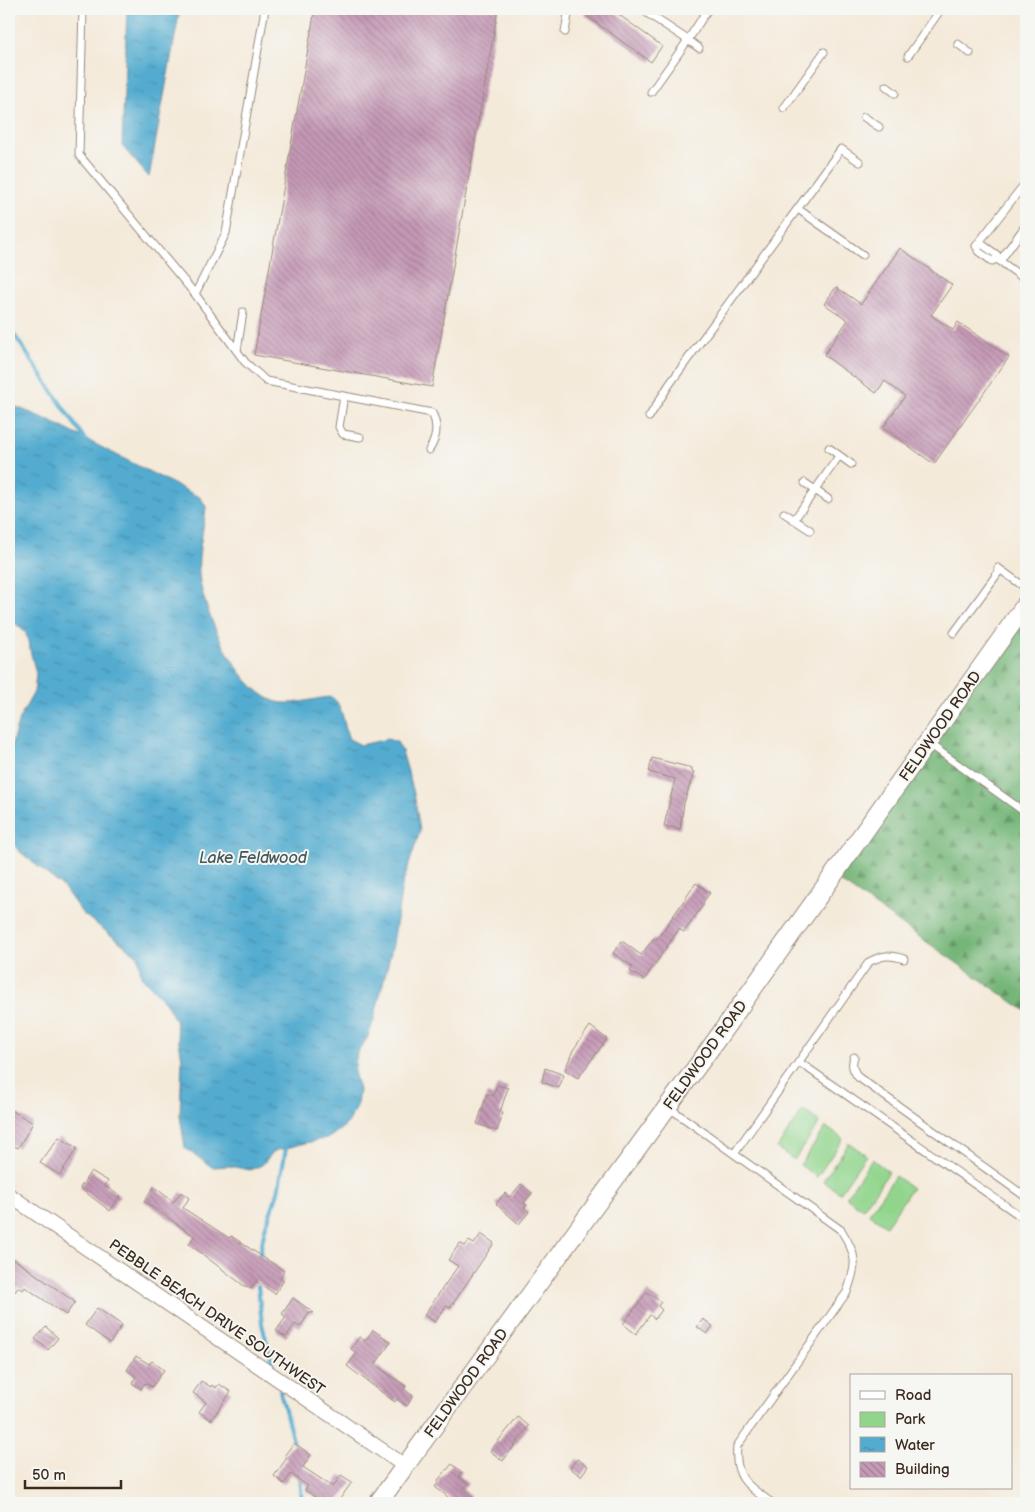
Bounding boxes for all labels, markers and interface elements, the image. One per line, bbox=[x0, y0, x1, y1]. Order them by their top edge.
street label: FELDWOOD ROAD bbox=[895, 667, 986, 785]
water label: Lake Feldwood bbox=[199, 849, 308, 868]
street label: FELDWOOD ROAD bbox=[659, 997, 751, 1114]
street label: PEBBLE BEACH DRIVE SOUTHWEST bbox=[105, 1235, 328, 1400]
street label: FELDWOOD ROAD bbox=[420, 1325, 512, 1442]
legend bbox=[850, 1374, 1012, 1490]
text: Road bbox=[895, 1386, 931, 1405]
text: Park bbox=[895, 1410, 926, 1429]
text: Water bbox=[895, 1436, 935, 1455]
scale bar bbox=[25, 1457, 121, 1489]
text: Building bbox=[895, 1460, 950, 1479]
text: 50 m bbox=[32, 1466, 66, 1485]

